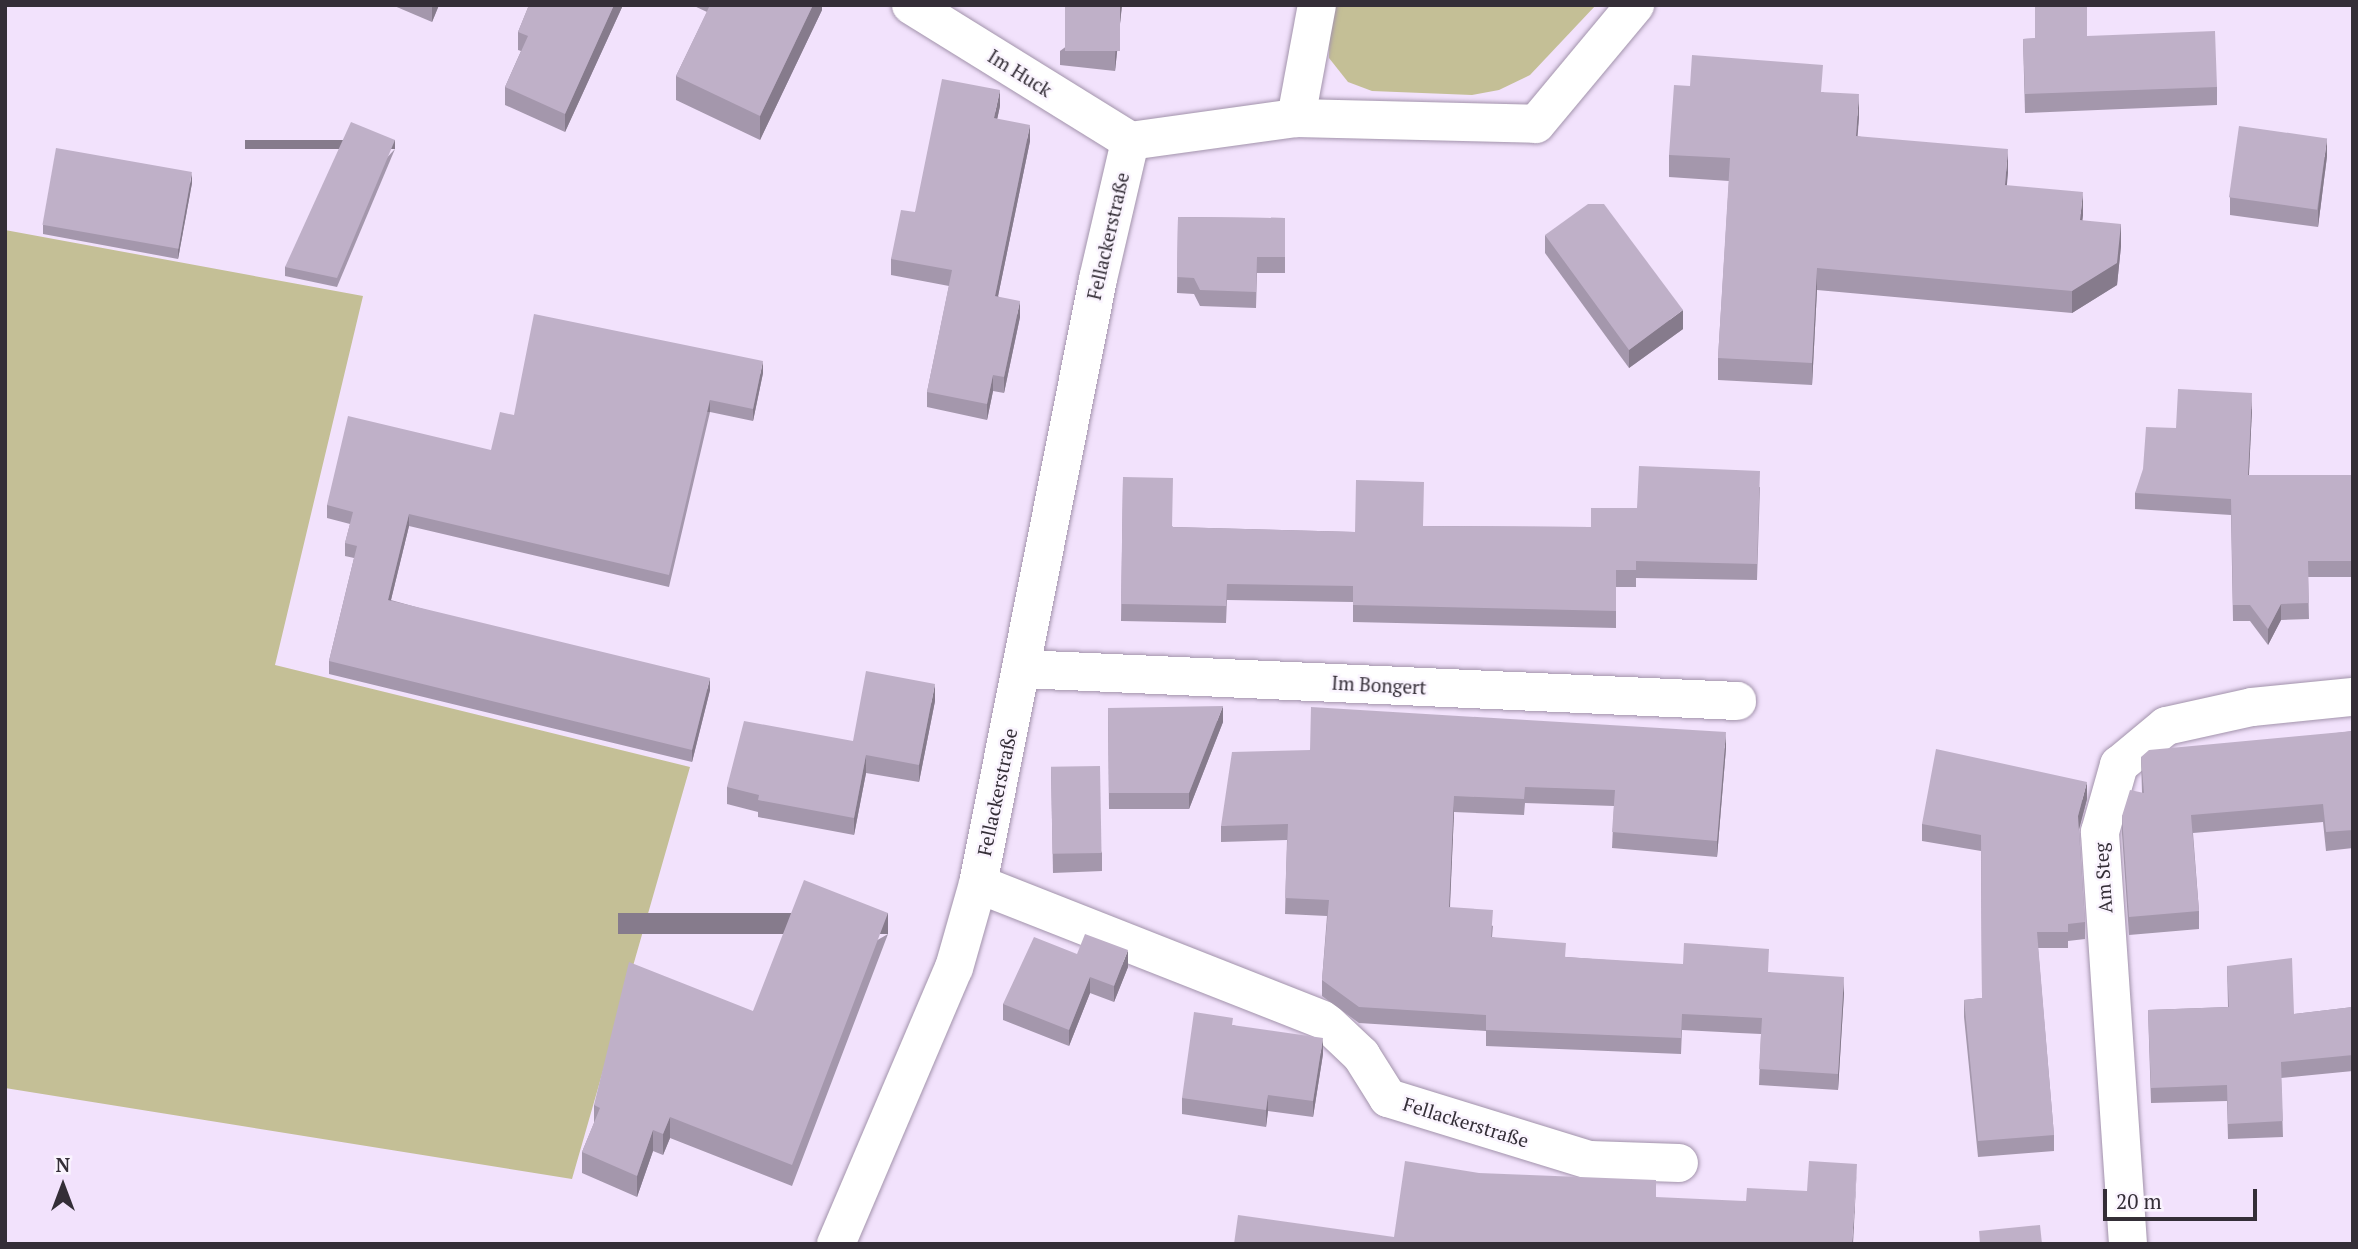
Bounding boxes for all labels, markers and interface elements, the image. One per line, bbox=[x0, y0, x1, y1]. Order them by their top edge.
street label: Im Huck bbox=[984, 44, 1056, 102]
street label: Fellackerstraße bbox=[1082, 170, 1134, 302]
street label: Im Bongert bbox=[1331, 671, 1427, 699]
street label: Fellackerstraße bbox=[972, 726, 1022, 858]
street label: Am Steg bbox=[2089, 842, 2117, 914]
street label: Fellackerstraße bbox=[1400, 1092, 1532, 1152]
north arrow bbox=[28, 1151, 98, 1221]
text: N bbox=[56, 1152, 70, 1177]
scale bar bbox=[2106, 1176, 2260, 1220]
text: 20 m bbox=[2116, 1187, 2162, 1215]

